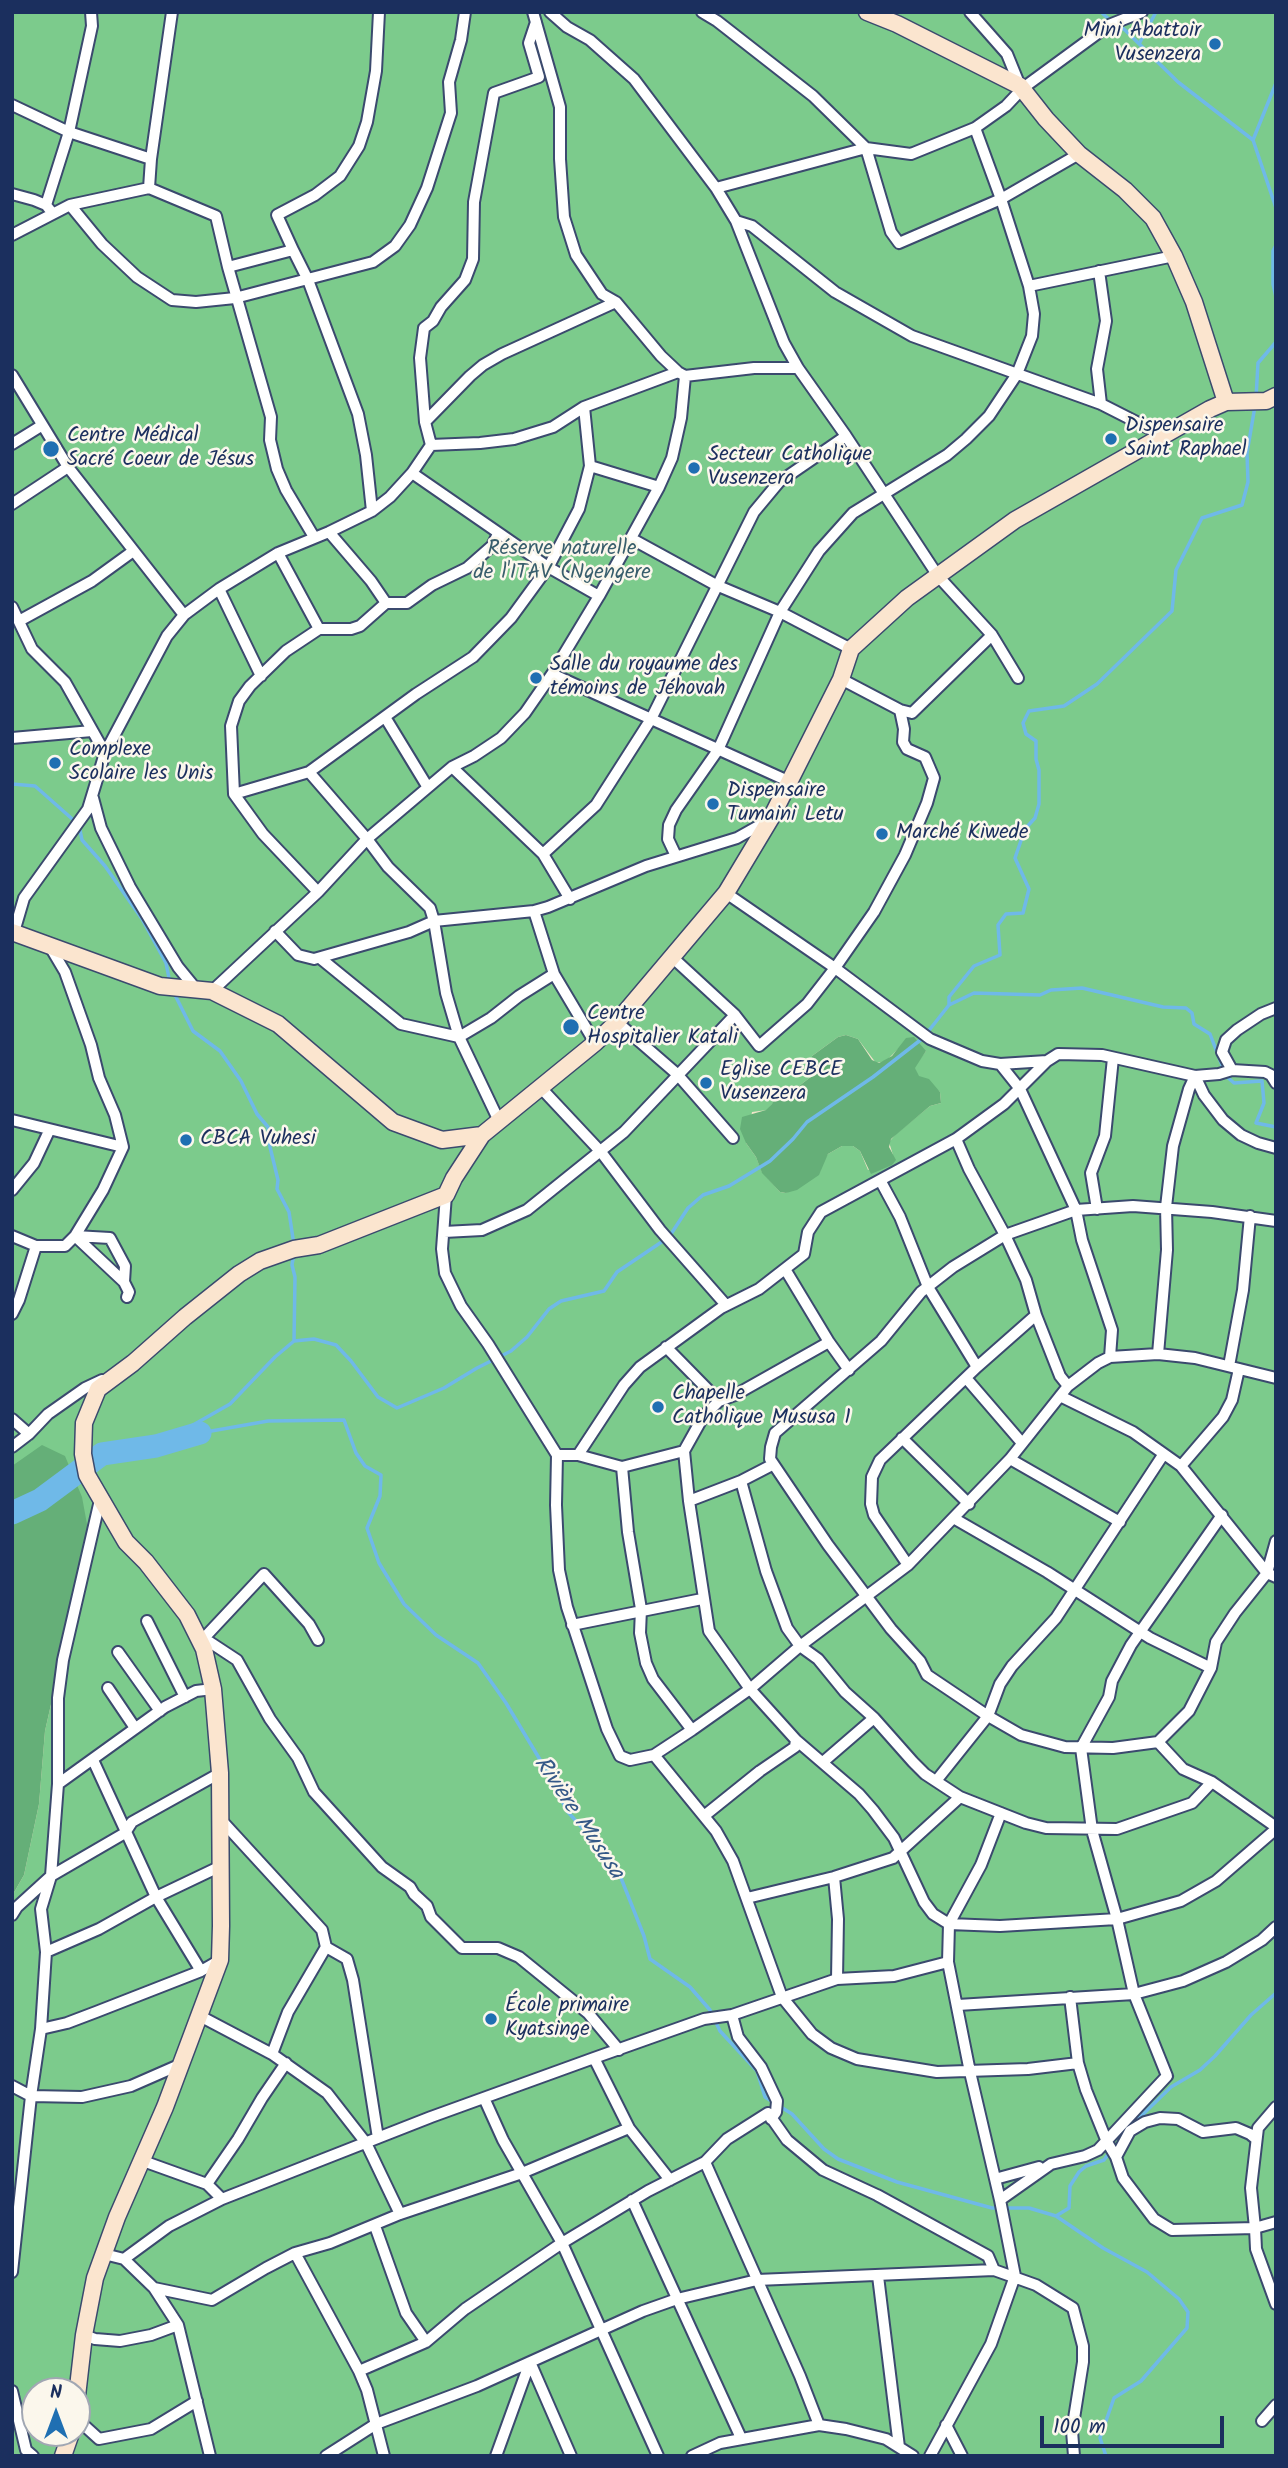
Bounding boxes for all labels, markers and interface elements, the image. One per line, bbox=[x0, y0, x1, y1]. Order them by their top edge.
place label: Mini Abattoir Vusenzera bbox=[1083, 19, 1201, 69]
marker: Mini Abattoir Vusenzera bbox=[1207, 36, 1223, 52]
place label: Dispensaire Saint Raphael bbox=[1125, 414, 1247, 464]
place label: Centre Médical Sacré Coeur de Jésus bbox=[67, 424, 254, 474]
marker: Dispensaire Saint Raphael bbox=[1103, 431, 1119, 447]
marker: Centre Médical Sacré Coeur de Jésus bbox=[41, 439, 61, 459]
place label: Secteur Catholique Vusenzera bbox=[708, 443, 872, 493]
marker: Secteur Catholique Vusenzera bbox=[686, 460, 702, 476]
park label: Réserve naturelle de l'ITAV (Ngengere bbox=[473, 537, 651, 587]
place label: Salle du royaume des témoins de Jéhovah bbox=[550, 653, 738, 703]
marker: Salle du royaume des témoins de Jéhovah bbox=[528, 670, 544, 686]
place label: Complexe Scolaire les Unis bbox=[69, 738, 213, 788]
marker: Complexe Scolaire les Unis bbox=[47, 755, 63, 771]
place label: Dispensaire Tumaini Letu bbox=[727, 779, 844, 829]
marker: Dispensaire Tumaini Letu bbox=[705, 796, 721, 812]
place label: Marché Kiwede bbox=[896, 821, 1029, 847]
marker: Marché Kiwede bbox=[874, 826, 890, 842]
place label: Centre Hospitalier Katali bbox=[587, 1002, 738, 1052]
marker: Centre Hospitalier Katali bbox=[561, 1017, 581, 1037]
place label: Eglise CEBCE Vusenzera bbox=[720, 1058, 842, 1108]
marker: Eglise CEBCE Vusenzera bbox=[698, 1075, 714, 1091]
place label: CBCA Vuhesi bbox=[200, 1127, 316, 1153]
marker: CBCA Vuhesi bbox=[178, 1132, 194, 1148]
place label: Chapelle Catholique Mususa 1 bbox=[672, 1382, 851, 1432]
marker: Chapelle Catholique Mususa 1 bbox=[650, 1399, 666, 1415]
water label: Rivière Mususa bbox=[526, 1752, 628, 1886]
place label: École primaire Kyatsinge bbox=[505, 1994, 629, 2044]
marker: École primaire Kyatsinge bbox=[483, 2011, 499, 2027]
north arrow bbox=[21, 2377, 91, 2447]
text: N bbox=[50, 2378, 62, 2408]
scale bar bbox=[1043, 2402, 1227, 2446]
text: 100 m bbox=[1053, 2411, 1106, 2444]

